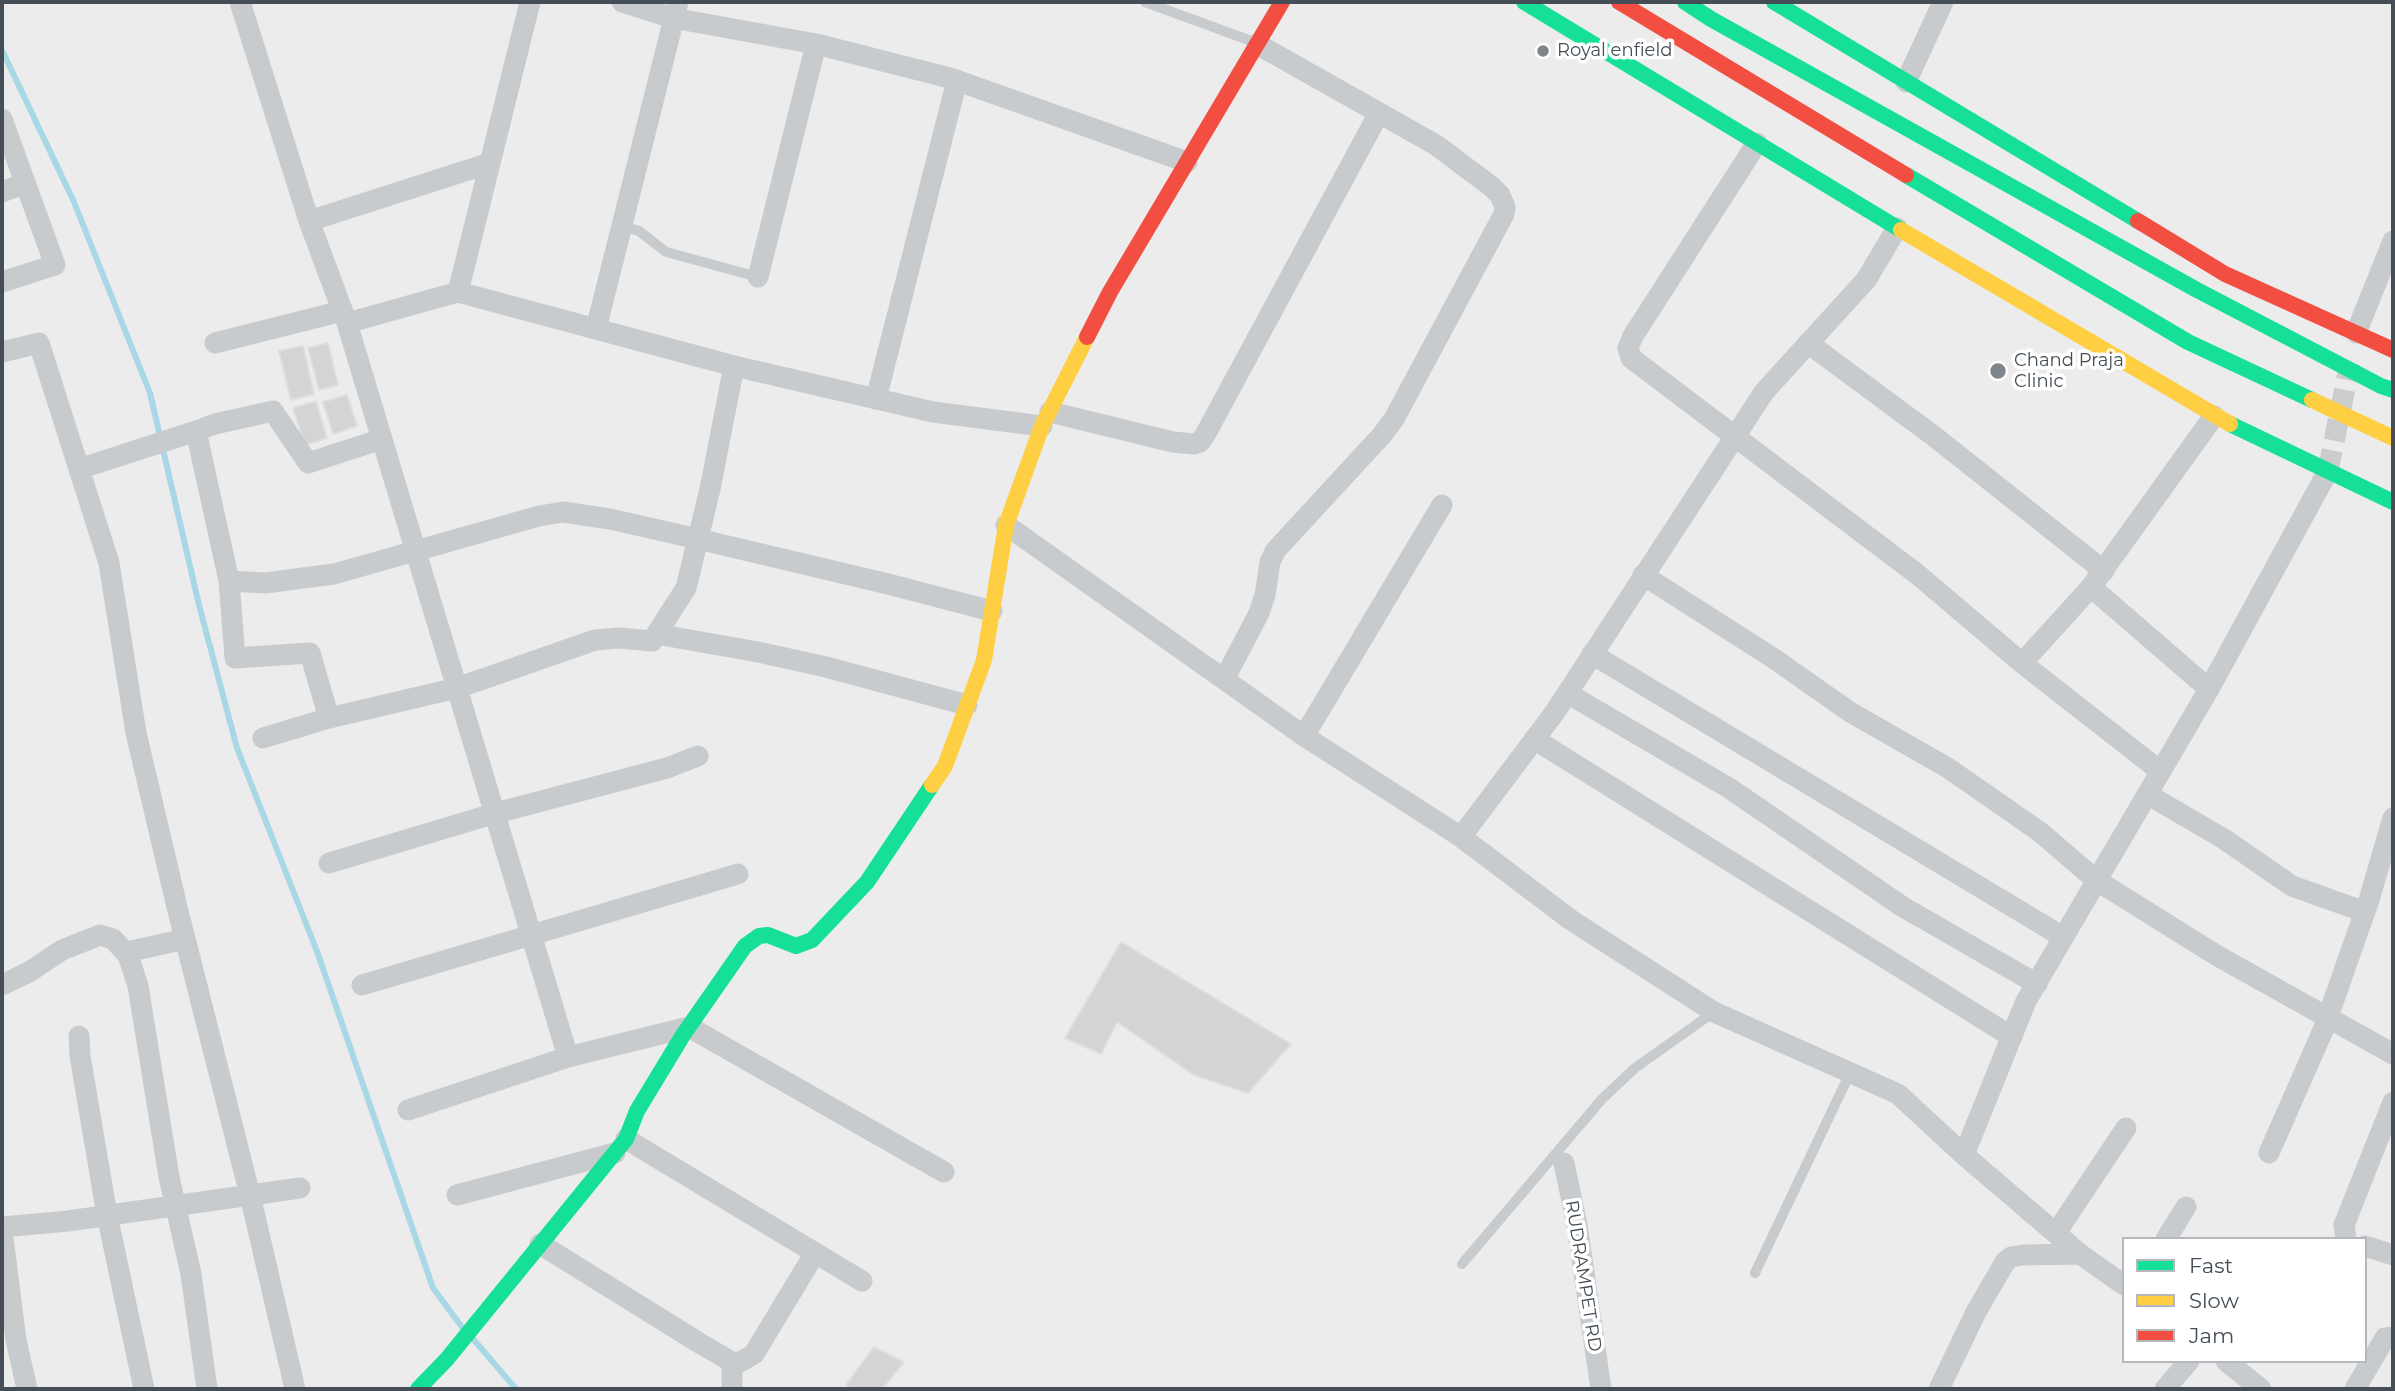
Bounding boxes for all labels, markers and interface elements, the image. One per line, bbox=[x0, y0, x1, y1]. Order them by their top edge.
place label: Royal enfield bbox=[1557, 40, 1673, 62]
marker: Royal enfield bbox=[1535, 43, 1551, 59]
place label: Chand Praja Clinic bbox=[2014, 350, 2124, 392]
marker: Chand Praja Clinic bbox=[1988, 361, 2008, 381]
street label: RUDRAMPET RD bbox=[1560, 1199, 1606, 1353]
legend bbox=[2122, 1237, 2367, 1363]
text: Fast bbox=[2189, 1253, 2233, 1278]
text: Slow bbox=[2189, 1288, 2239, 1313]
text: Jam bbox=[2189, 1323, 2234, 1348]

